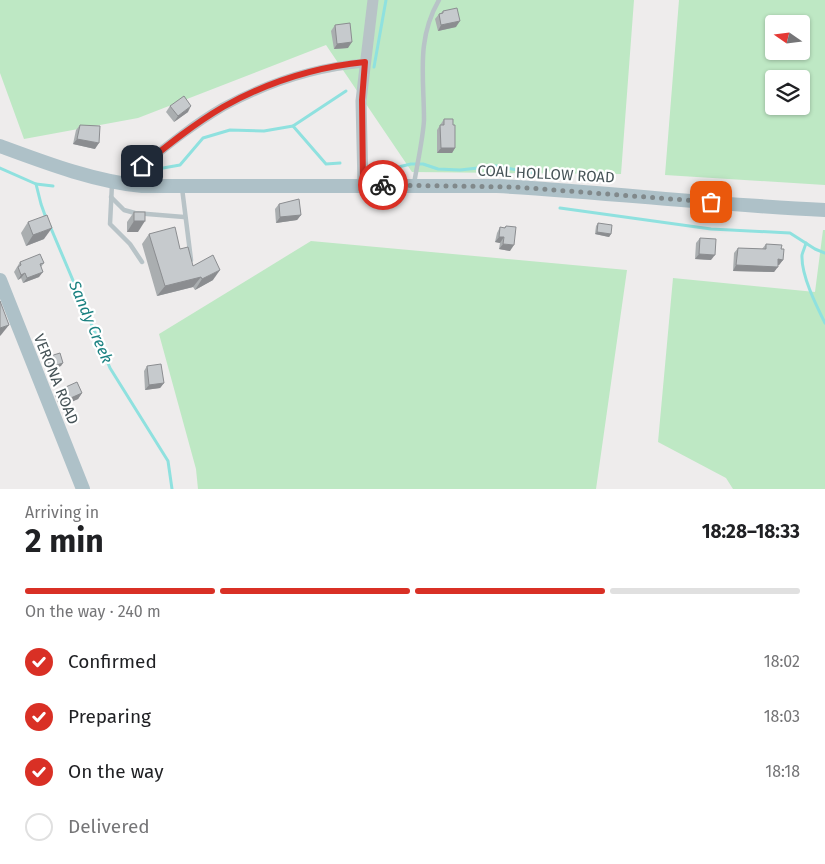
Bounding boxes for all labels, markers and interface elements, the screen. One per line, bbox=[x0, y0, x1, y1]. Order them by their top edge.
north arrow bbox=[765, 15, 810, 60]
map controls bbox=[765, 15, 810, 115]
button: layers bbox=[765, 70, 810, 115]
pin bbox=[121, 145, 163, 187]
icon: home bbox=[128, 152, 156, 180]
courier bbox=[358, 160, 408, 210]
street label: COAL HOLLOW ROAD bbox=[477, 161, 615, 187]
icon: bike bbox=[369, 171, 397, 199]
pin bbox=[690, 181, 732, 223]
icon: bag bbox=[697, 188, 725, 216]
water label: Sandy Creek bbox=[65, 277, 117, 366]
street label: VERONA ROAD bbox=[30, 331, 82, 427]
text: Arriving in bbox=[25, 503, 99, 522]
text: 18:28–18:33 bbox=[702, 520, 800, 543]
text: 2 min bbox=[25, 522, 104, 560]
text: On the way · 240 m bbox=[25, 602, 161, 621]
icon: check bbox=[25, 648, 53, 676]
text: Confirmed bbox=[68, 650, 157, 673]
text: 18:02 bbox=[764, 652, 800, 671]
icon: check bbox=[25, 703, 53, 731]
text: Preparing bbox=[68, 705, 151, 728]
text: 18:03 bbox=[764, 707, 800, 726]
icon: check bbox=[25, 758, 53, 786]
text: On the way bbox=[68, 760, 164, 783]
text: 18:18 bbox=[765, 762, 800, 781]
text: Delivered bbox=[68, 815, 150, 838]

